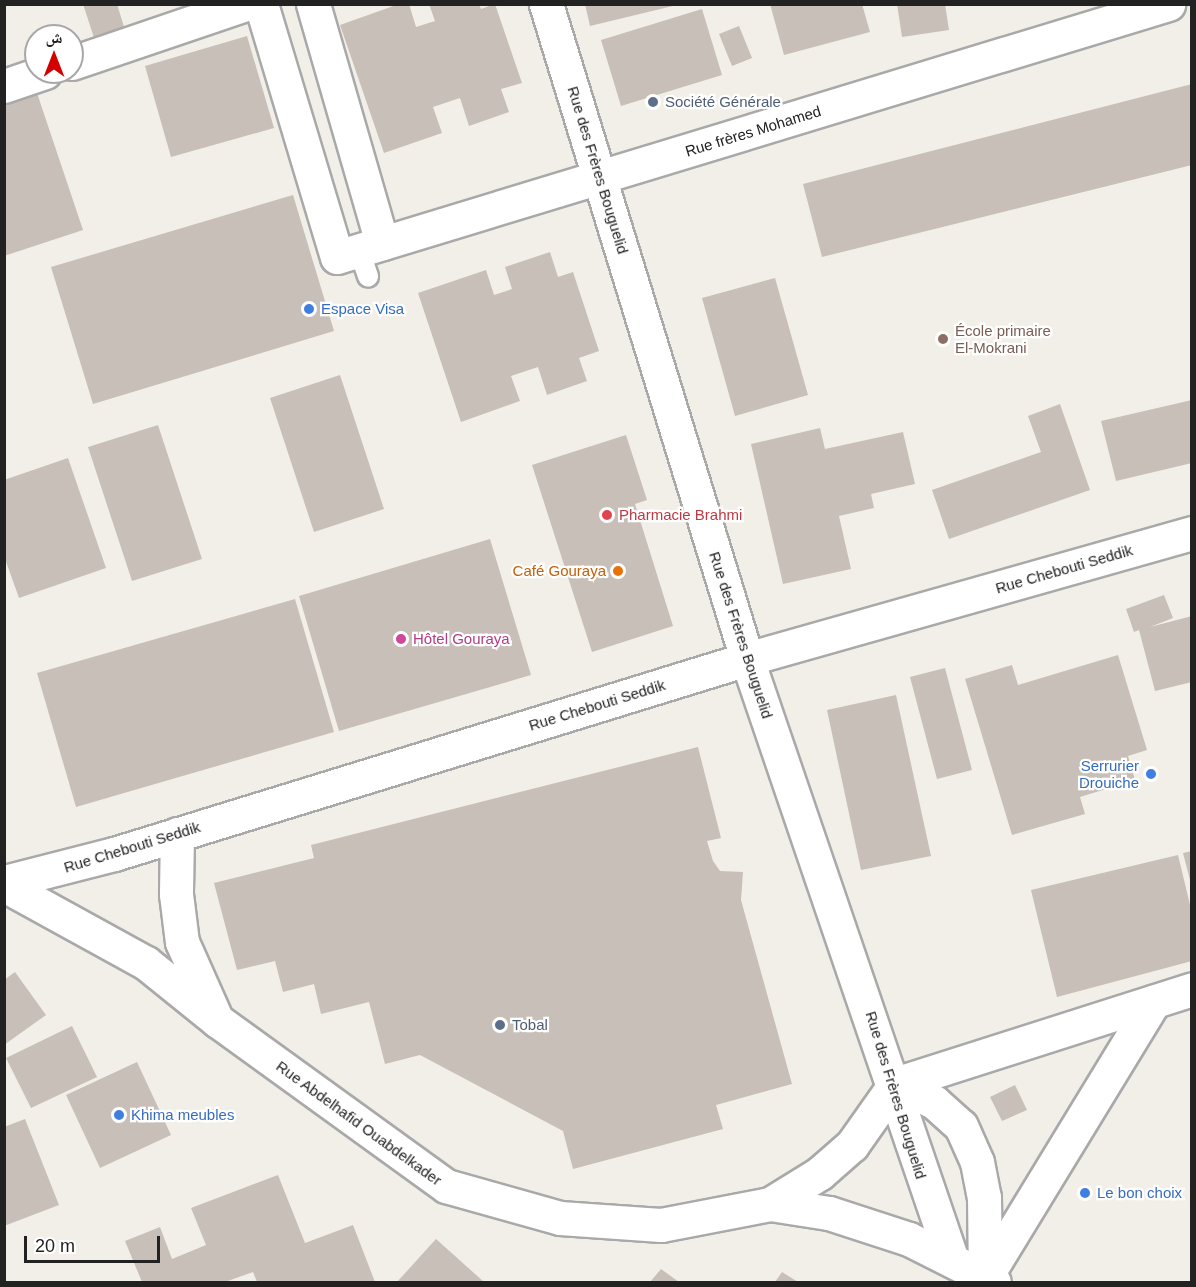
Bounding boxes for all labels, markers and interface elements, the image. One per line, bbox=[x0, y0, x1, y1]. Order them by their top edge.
north arrow bbox=[24, 24, 84, 84]
text: ش bbox=[46, 29, 62, 46]
street label: Rue des Frères Bouguelid bbox=[564, 84, 632, 256]
place label: Société Générale bbox=[665, 93, 781, 111]
marker: Société Générale bbox=[646, 95, 660, 109]
street label: Rue frères Mohamed bbox=[683, 102, 823, 160]
place label: Espace Visa bbox=[321, 300, 404, 318]
marker: Espace Visa bbox=[302, 302, 316, 316]
place label: École primaire El-Mokrani bbox=[955, 321, 1051, 356]
marker: École primaire El-Mokrani bbox=[936, 332, 950, 346]
place label: Pharmacie Brahmi bbox=[619, 506, 742, 524]
marker: Pharmacie Brahmi bbox=[600, 508, 614, 522]
street label: Rue Chebouti Seddik bbox=[993, 541, 1135, 597]
street label: Rue des Frères Bouguelid bbox=[706, 549, 776, 721]
place label: Café Gouraya bbox=[513, 562, 606, 580]
marker: Café Gouraya bbox=[611, 564, 625, 578]
place label: Hôtel Gouraya bbox=[413, 630, 510, 648]
marker: Hôtel Gouraya bbox=[394, 632, 408, 646]
street label: Rue Chebouti Seddik bbox=[527, 676, 667, 734]
place label: Serrurier Drouiche bbox=[1079, 756, 1139, 791]
marker: Serrurier Drouiche bbox=[1144, 767, 1158, 781]
street label: Rue Chebouti Seddik bbox=[62, 818, 202, 876]
street label: Rue des Frères Bouguelid bbox=[862, 1009, 930, 1181]
place label: Tobal bbox=[512, 1016, 548, 1034]
marker: Tobal bbox=[493, 1018, 507, 1032]
street label: Rue Abdelhafid Ouabdelkader bbox=[272, 1057, 446, 1189]
place label: Khima meubles bbox=[131, 1106, 234, 1124]
marker: Khima meubles bbox=[112, 1108, 126, 1122]
place label: Le bon choix bbox=[1097, 1184, 1182, 1202]
marker: Le bon choix bbox=[1078, 1186, 1092, 1200]
scale bar bbox=[27, 1224, 164, 1262]
text: 20 m bbox=[35, 1236, 75, 1256]

